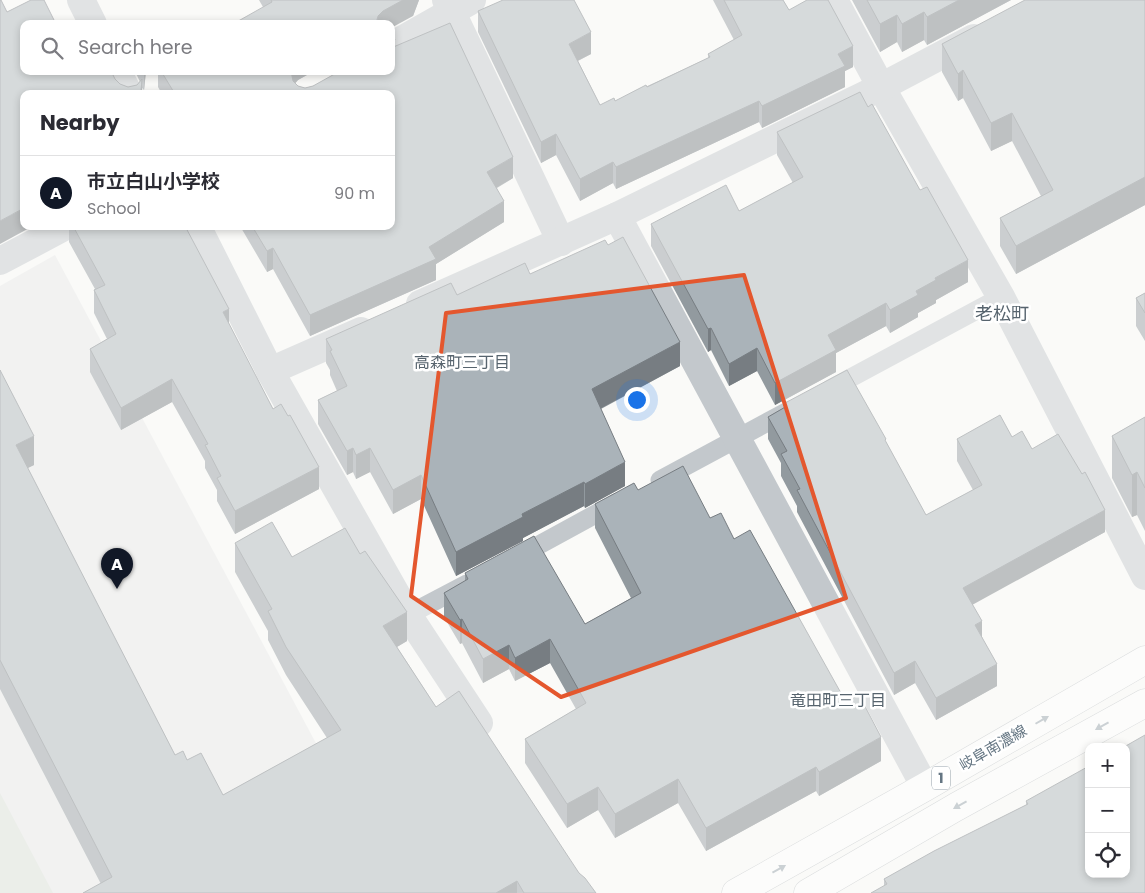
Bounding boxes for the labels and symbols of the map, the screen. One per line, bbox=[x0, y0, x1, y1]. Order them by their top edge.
district label: 老松町 bbox=[975, 301, 1029, 326]
district label: 高森町三丁目 bbox=[414, 351, 510, 374]
your location bbox=[624, 387, 650, 413]
pin: A bbox=[101, 548, 133, 589]
district label: 竜田町三丁目 bbox=[790, 689, 886, 712]
one-way arrow bbox=[1035, 715, 1049, 724]
street label: 岐阜南濃線 bbox=[955, 720, 1030, 775]
one-way arrow bbox=[1096, 722, 1109, 731]
road number: 1 bbox=[932, 766, 950, 790]
one-way arrow bbox=[953, 801, 967, 809]
one-way arrow bbox=[772, 865, 786, 873]

